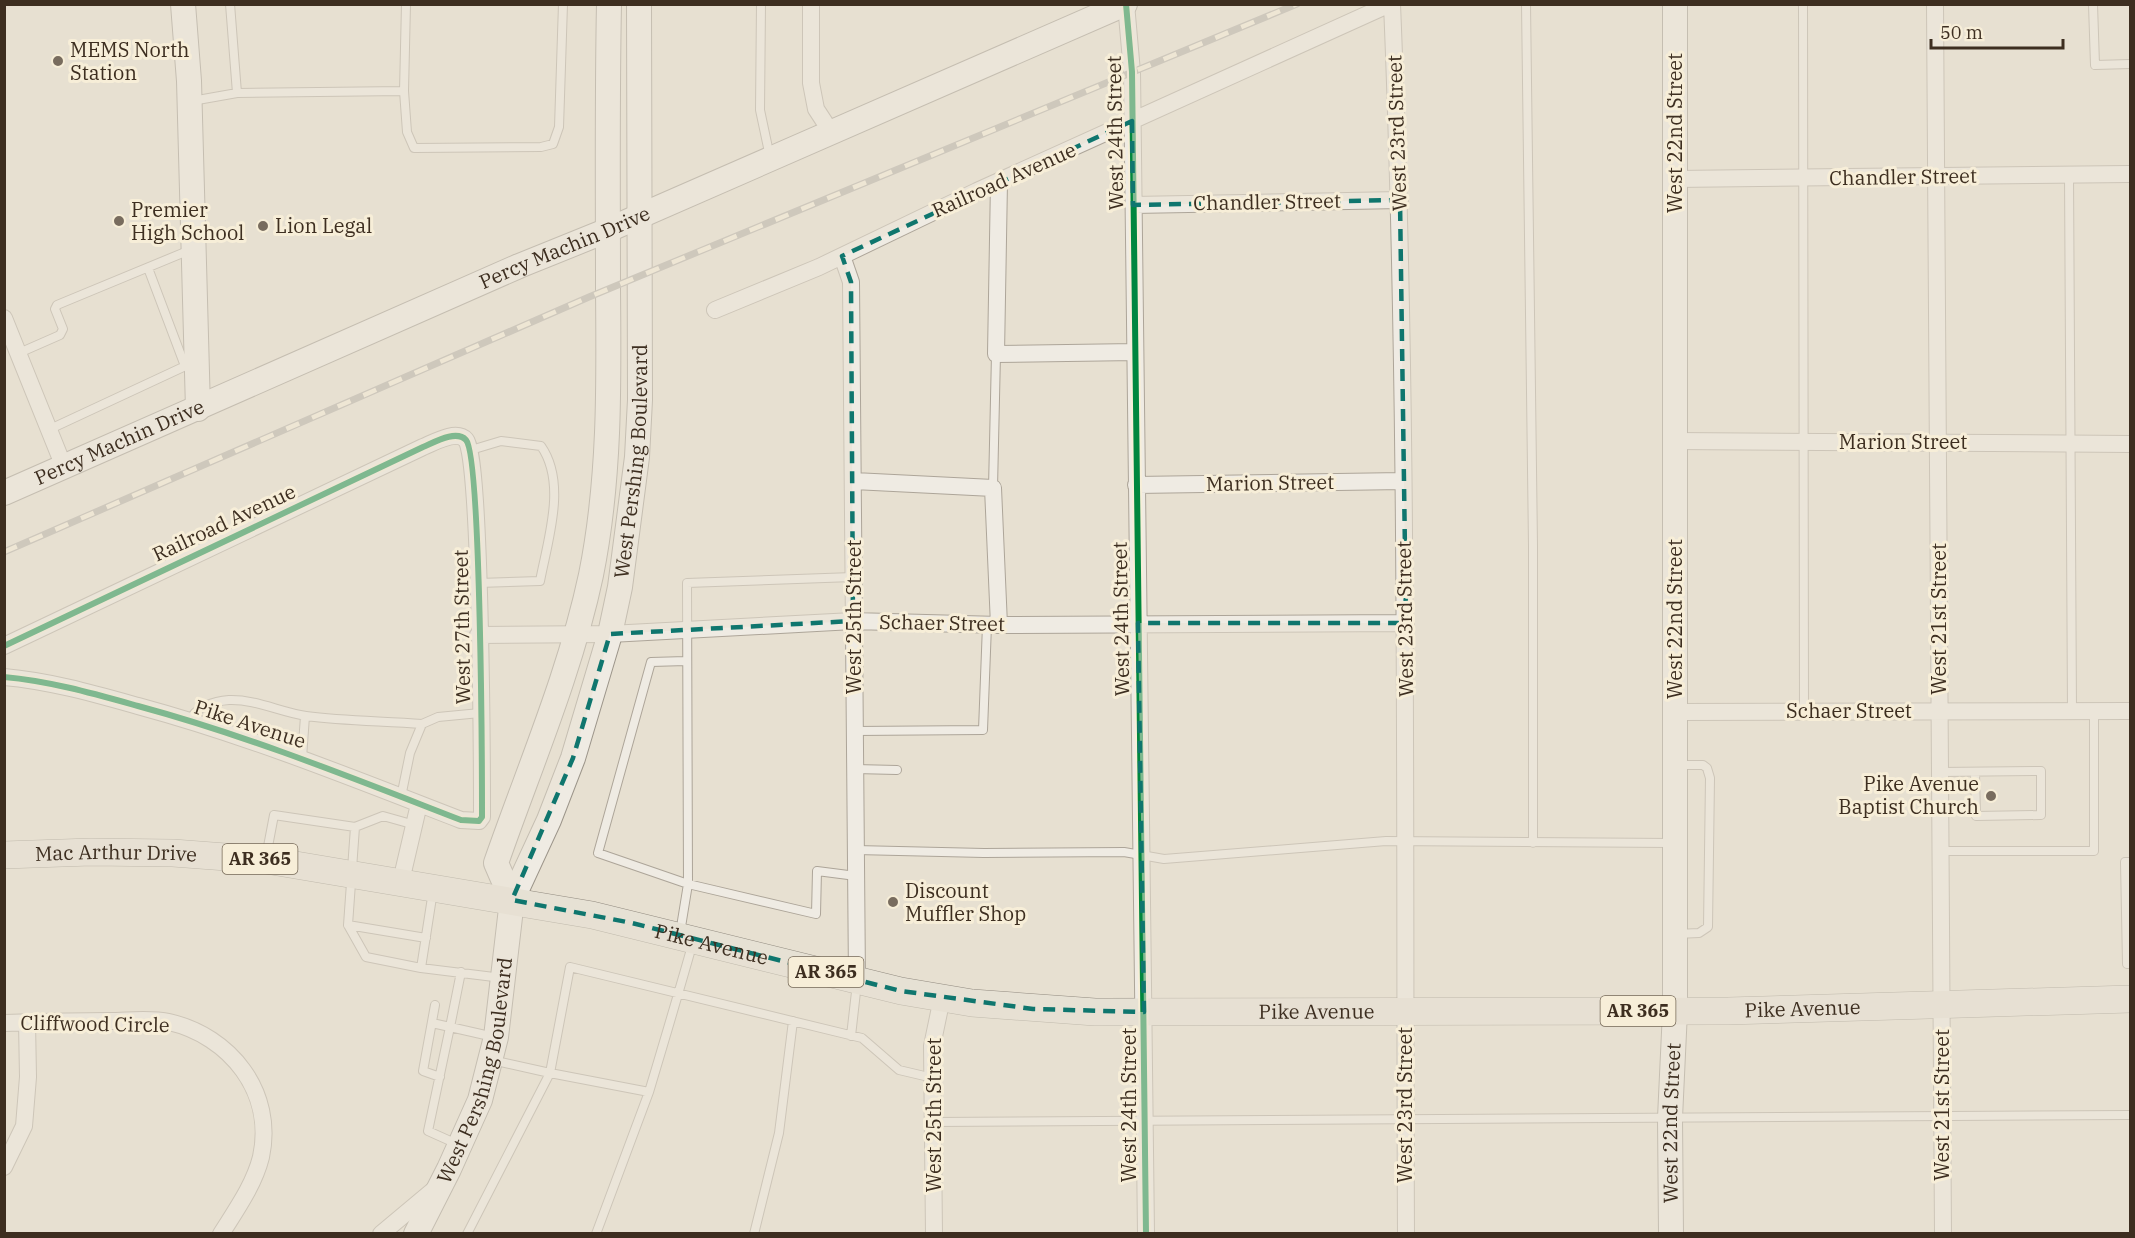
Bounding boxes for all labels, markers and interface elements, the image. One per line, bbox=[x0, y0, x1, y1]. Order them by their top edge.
scale bar bbox=[1931, 12, 2063, 50]
text: 50 m bbox=[1940, 21, 1983, 44]
place label: MEMS North Station bbox=[70, 36, 189, 86]
street label: West 22nd Street bbox=[1661, 53, 1688, 213]
marker: MEMS North Station bbox=[51, 54, 65, 68]
street label: West 23rd Street bbox=[1380, 54, 1413, 212]
street label: West 24th Street bbox=[1100, 55, 1129, 211]
street label: Railroad Avenue bbox=[927, 136, 1080, 223]
street label: Chandler Street bbox=[1829, 162, 1977, 191]
street label: Chandler Street bbox=[1193, 187, 1341, 216]
place label: Premier High School bbox=[131, 196, 244, 246]
street label: Percy Machin Drive bbox=[475, 199, 654, 295]
place label: Lion Legal bbox=[275, 212, 372, 239]
marker: Premier High School bbox=[112, 214, 126, 228]
marker: Lion Legal bbox=[256, 219, 270, 233]
street label: West Pershing Boulevard bbox=[607, 344, 653, 580]
street label: Percy Machin Drive bbox=[30, 392, 208, 491]
street label: Marion Street bbox=[1839, 428, 1967, 455]
street label: Marion Street bbox=[1206, 468, 1334, 497]
street label: Railroad Avenue bbox=[148, 478, 300, 568]
street label: West 22nd Street bbox=[1661, 539, 1688, 699]
street label: West 25th Street bbox=[840, 540, 867, 694]
street label: West 24th Street bbox=[1106, 541, 1135, 697]
street label: West 23rd Street bbox=[1390, 541, 1419, 697]
street label: West 21st Street bbox=[1925, 543, 1952, 695]
street label: West 27th Street bbox=[447, 549, 476, 705]
street label: Schaer Street bbox=[879, 608, 1005, 637]
street label: Pike Avenue bbox=[191, 693, 309, 754]
street label: Schaer Street bbox=[1786, 697, 1912, 724]
place label: Pike Avenue Baptist Church bbox=[1838, 770, 1979, 820]
marker: Pike Avenue Baptist Church bbox=[1984, 789, 1998, 803]
street label: Mac Arthur Drive bbox=[34, 838, 198, 868]
road number: AR 365 bbox=[222, 844, 298, 874]
place label: Discount Muffler Shop bbox=[905, 877, 1026, 927]
marker: Discount Muffler Shop bbox=[886, 895, 900, 909]
street label: Pike Avenue bbox=[652, 917, 771, 971]
street label: West Pershing Boulevard bbox=[430, 956, 518, 1188]
road number: AR 365 bbox=[788, 957, 864, 987]
street label: Pike Avenue bbox=[1744, 993, 1861, 1024]
road number: AR 365 bbox=[1600, 996, 1676, 1026]
street label: Pike Avenue bbox=[1259, 998, 1375, 1025]
street label: Cliffwood Circle bbox=[20, 1009, 170, 1038]
street label: West 23rd Street bbox=[1391, 1027, 1418, 1183]
street label: West 24th Street bbox=[1115, 1028, 1142, 1182]
street label: West 21st Street bbox=[1928, 1029, 1955, 1181]
street label: West 25th Street bbox=[920, 1038, 947, 1192]
street label: West 22nd Street bbox=[1656, 1042, 1686, 1203]

